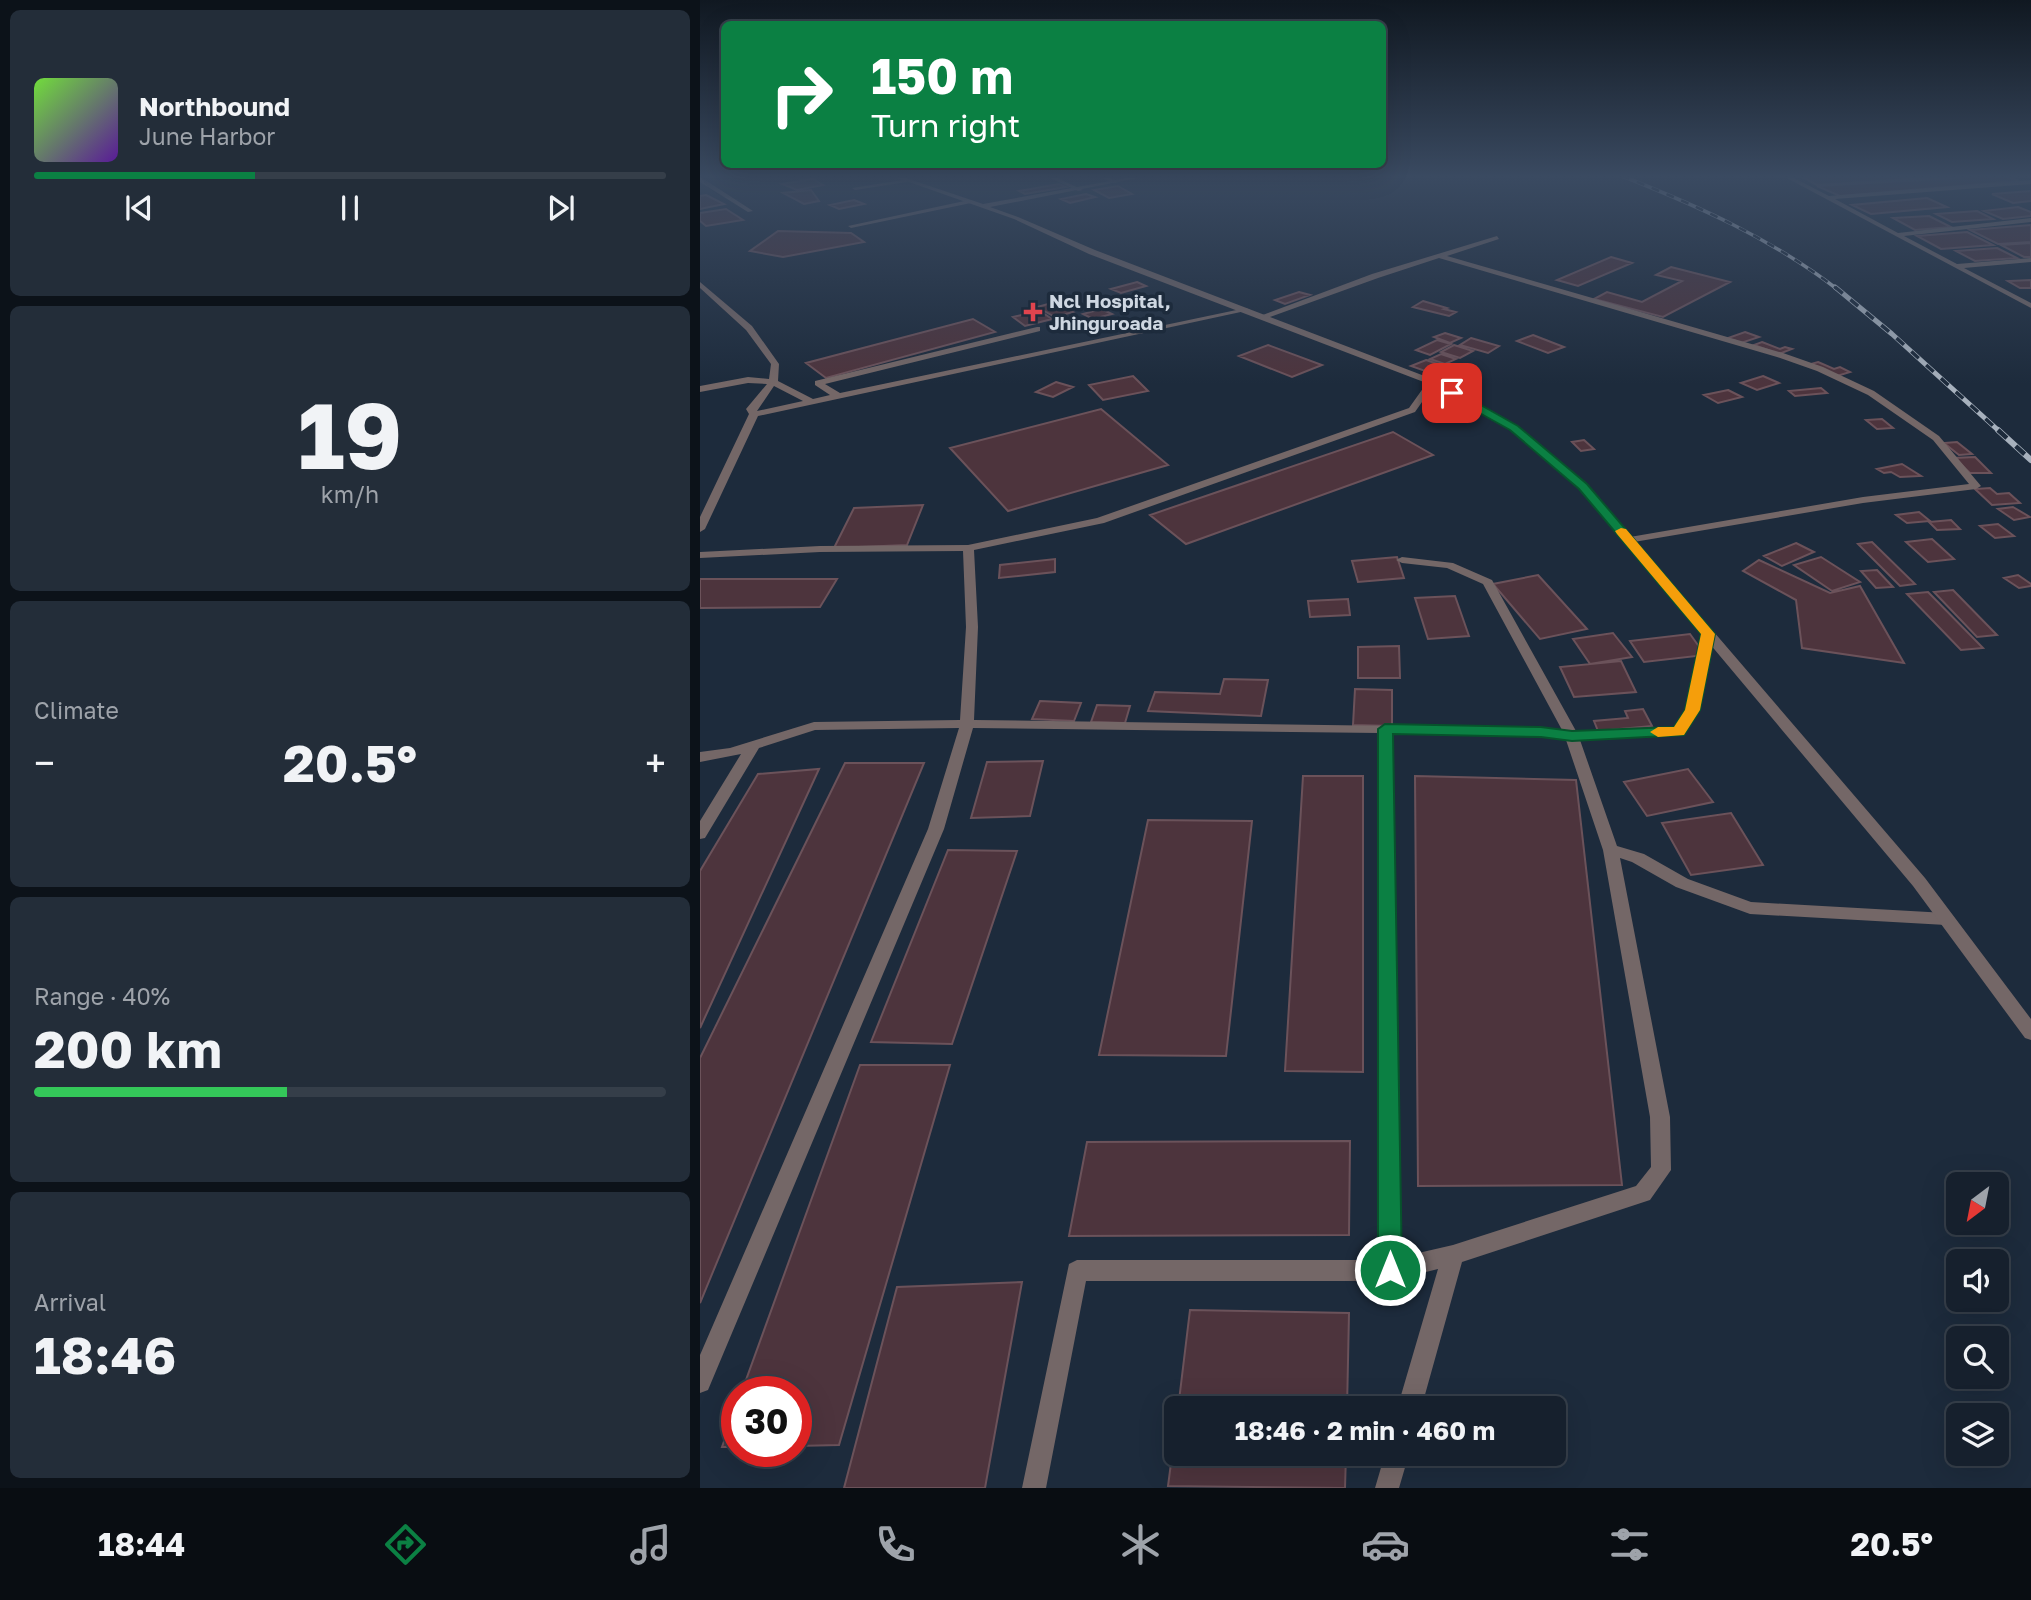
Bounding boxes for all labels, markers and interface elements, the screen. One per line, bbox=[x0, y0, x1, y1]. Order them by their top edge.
text: 150 m bbox=[871, 46, 1013, 105]
icon: right bbox=[756, 49, 847, 140]
text: Northbound bbox=[139, 91, 290, 122]
text: Turn right bbox=[871, 106, 1020, 144]
text: June Harbor bbox=[139, 122, 275, 150]
icon: previous bbox=[120, 189, 158, 227]
icon: pause bbox=[331, 189, 369, 227]
icon: next bbox=[542, 189, 580, 227]
place label: Ncl Hospital, Jhinguroada bbox=[1049, 289, 1171, 334]
marker: Ncl Hospital, Jhinguroada bbox=[1023, 302, 1043, 322]
pin bbox=[1422, 363, 1482, 423]
icon: arrive bbox=[1433, 374, 1471, 412]
text: 19 bbox=[298, 380, 402, 489]
text: km/h bbox=[321, 480, 379, 508]
text: Climate bbox=[34, 696, 119, 724]
text: 20.5° bbox=[283, 731, 417, 793]
text: − bbox=[34, 740, 55, 785]
text: + bbox=[645, 740, 666, 785]
text: Range · 40% bbox=[34, 982, 170, 1010]
text: 200 km bbox=[34, 1017, 222, 1079]
north arrow bbox=[1946, 1172, 2009, 1236]
map controls bbox=[1946, 1172, 2009, 1466]
position arrow bbox=[1353, 1233, 1427, 1307]
button: sound bbox=[1946, 1249, 2009, 1312]
text: Arrival bbox=[34, 1288, 106, 1316]
text: 18:46 bbox=[34, 1323, 176, 1385]
button: search bbox=[1946, 1326, 2009, 1389]
speed limit sign: 30 bbox=[721, 1376, 812, 1467]
button: layers bbox=[1946, 1403, 2009, 1466]
text: 18:46 · 2 min · 460 m bbox=[1235, 1415, 1495, 1446]
icon: directions bbox=[381, 1520, 430, 1569]
icon: music bbox=[626, 1520, 675, 1569]
icon: phone bbox=[871, 1520, 920, 1569]
icon: climate bbox=[1116, 1520, 1165, 1569]
icon: car bbox=[1361, 1520, 1410, 1569]
icon: filters bbox=[1605, 1520, 1654, 1569]
text: 18:44 bbox=[98, 1525, 185, 1563]
text: 20.5° bbox=[1850, 1525, 1933, 1563]

